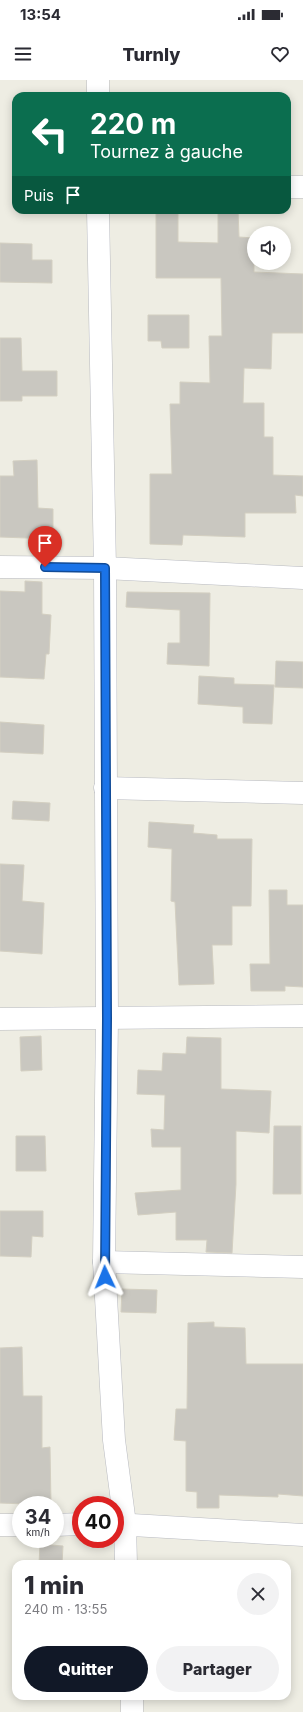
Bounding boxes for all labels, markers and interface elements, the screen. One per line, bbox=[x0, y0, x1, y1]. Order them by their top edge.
text: 13:54 bbox=[20, 5, 61, 24]
icon: menu bbox=[12, 43, 34, 65]
icon: heart bbox=[269, 43, 291, 65]
text: Turnly bbox=[123, 44, 180, 65]
text: 220 m bbox=[90, 107, 176, 141]
icon: left bbox=[24, 108, 76, 160]
text: Tournez à gauche bbox=[90, 141, 243, 162]
icon: arrive bbox=[62, 184, 84, 206]
text: Puis bbox=[24, 186, 54, 205]
map controls bbox=[247, 226, 291, 270]
button: sound bbox=[247, 226, 291, 270]
pin bbox=[28, 526, 62, 567]
icon: arrive bbox=[34, 532, 56, 554]
position arrow bbox=[84, 1256, 126, 1298]
speed limit sign: 40 bbox=[72, 1496, 124, 1548]
text: 34 bbox=[25, 1505, 51, 1529]
text: km/h bbox=[26, 1526, 50, 1538]
text: 1 min bbox=[24, 1571, 84, 1600]
button: close bbox=[237, 1573, 279, 1615]
text: 240 m · 13:55 bbox=[24, 1601, 107, 1617]
button: Quitter bbox=[24, 1646, 148, 1692]
button: Partager bbox=[156, 1646, 279, 1692]

